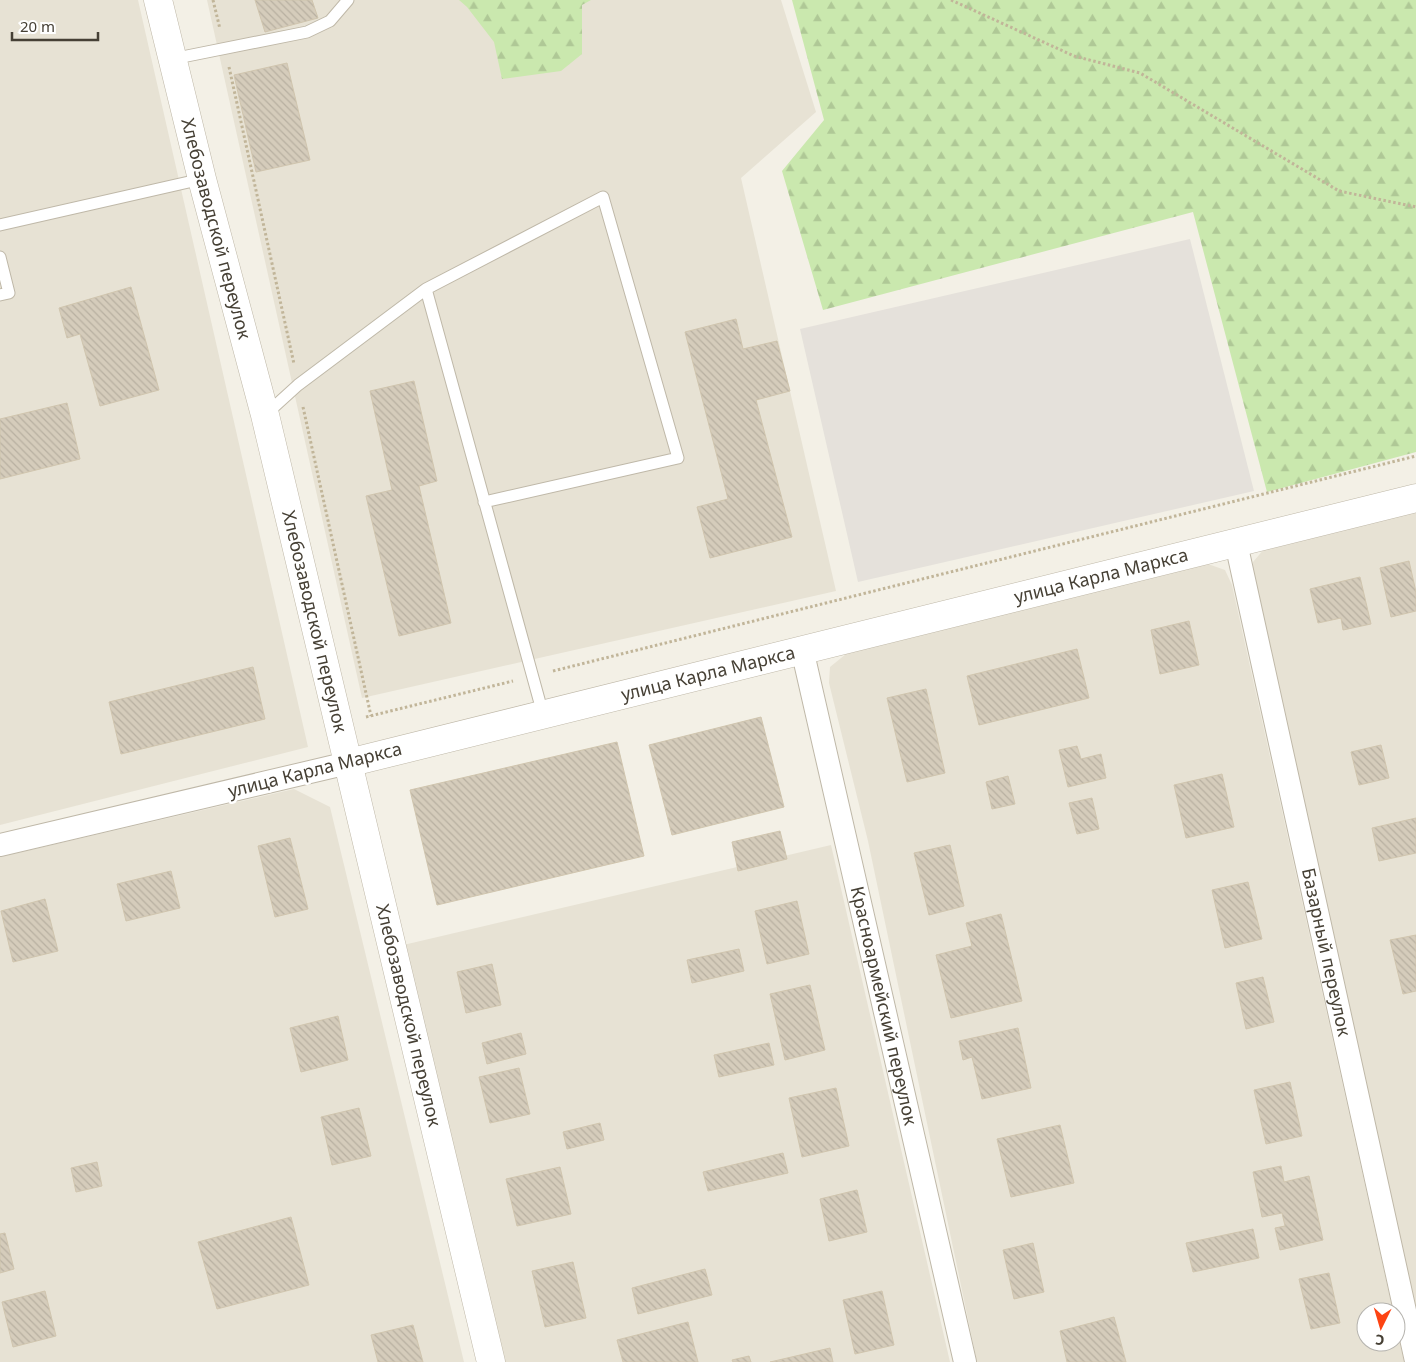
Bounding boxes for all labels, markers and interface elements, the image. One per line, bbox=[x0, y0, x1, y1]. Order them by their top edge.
scale bar bbox=[12, 10, 99, 42]
text: 20 m bbox=[20, 16, 55, 36]
street label: Хлебозаводской переулок bbox=[176, 115, 257, 342]
street label: Хлебозаводской переулок bbox=[277, 508, 354, 735]
street label: улица Карла Маркса bbox=[1011, 542, 1190, 608]
street label: улица Карла Маркса bbox=[618, 640, 797, 706]
street label: улица Карла Маркса bbox=[225, 736, 404, 802]
street label: Базарный переулок bbox=[1297, 866, 1357, 1039]
street label: Красноармейский переулок bbox=[846, 884, 924, 1128]
street label: Хлебозаводской переулок bbox=[371, 902, 448, 1129]
north arrow bbox=[1356, 1302, 1406, 1352]
text: С bbox=[1374, 1331, 1385, 1350]

